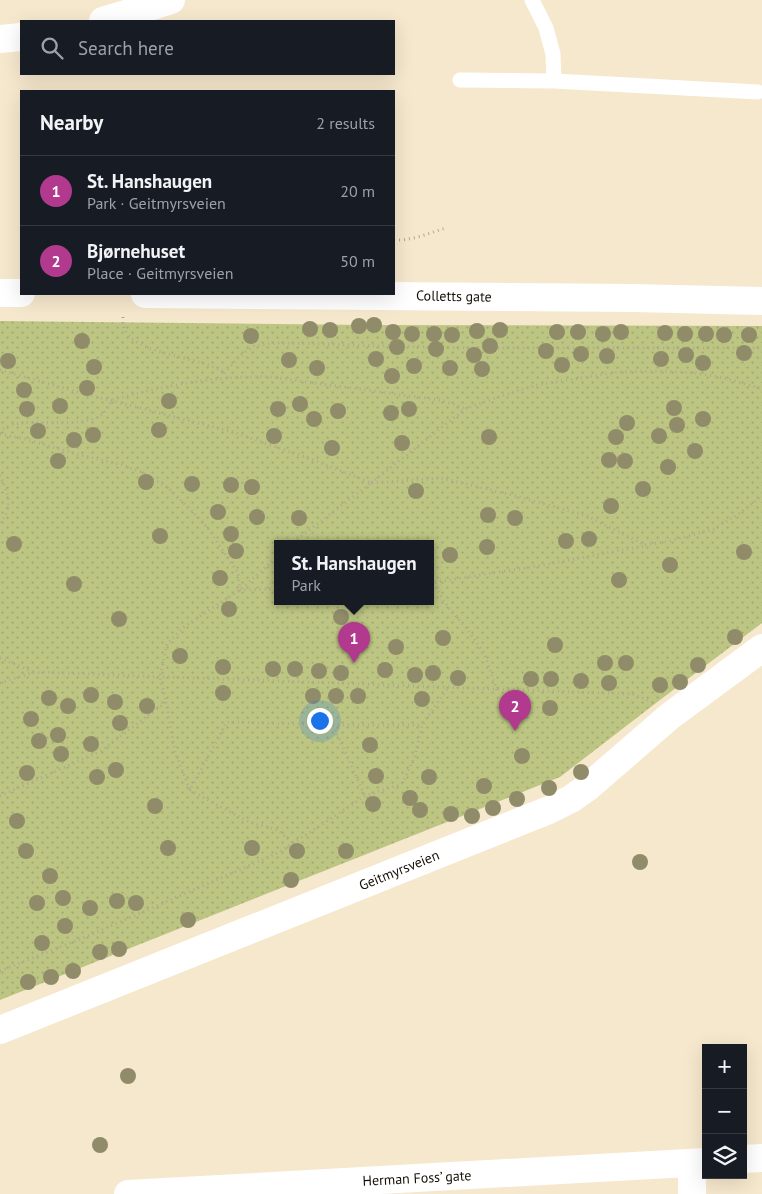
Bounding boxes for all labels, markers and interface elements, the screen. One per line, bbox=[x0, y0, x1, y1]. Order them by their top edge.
search box bbox=[20, 20, 395, 75]
icon: search bbox=[38, 34, 66, 62]
text: Search here bbox=[78, 36, 174, 60]
text: Nearby bbox=[40, 109, 103, 136]
text: 2 results bbox=[316, 113, 375, 133]
text: St. Hanshaugen bbox=[87, 169, 212, 193]
text: 1 bbox=[51, 181, 61, 201]
text: 20 m bbox=[340, 181, 375, 201]
text: Park · Geitmyrsveien bbox=[87, 193, 226, 213]
text: Bjørnehuset bbox=[87, 239, 185, 263]
text: 2 bbox=[51, 251, 61, 271]
text: 50 m bbox=[340, 251, 375, 271]
text: Place · Geitmyrsveien bbox=[87, 263, 233, 283]
street label: Colletts gate bbox=[416, 286, 492, 306]
popup bbox=[274, 540, 434, 605]
text: St. Hanshaugen bbox=[291, 551, 417, 575]
text: Park bbox=[291, 575, 321, 595]
pin: 1 bbox=[338, 622, 370, 663]
pin: 2 bbox=[499, 690, 531, 731]
your location bbox=[307, 708, 333, 734]
street label: Geitmyrsveien bbox=[356, 846, 442, 894]
map controls bbox=[702, 1044, 747, 1179]
button: + bbox=[702, 1044, 747, 1089]
button: − bbox=[702, 1089, 747, 1134]
button: layers bbox=[702, 1134, 747, 1179]
street label: Herman Foss’ gate bbox=[362, 1166, 472, 1190]

